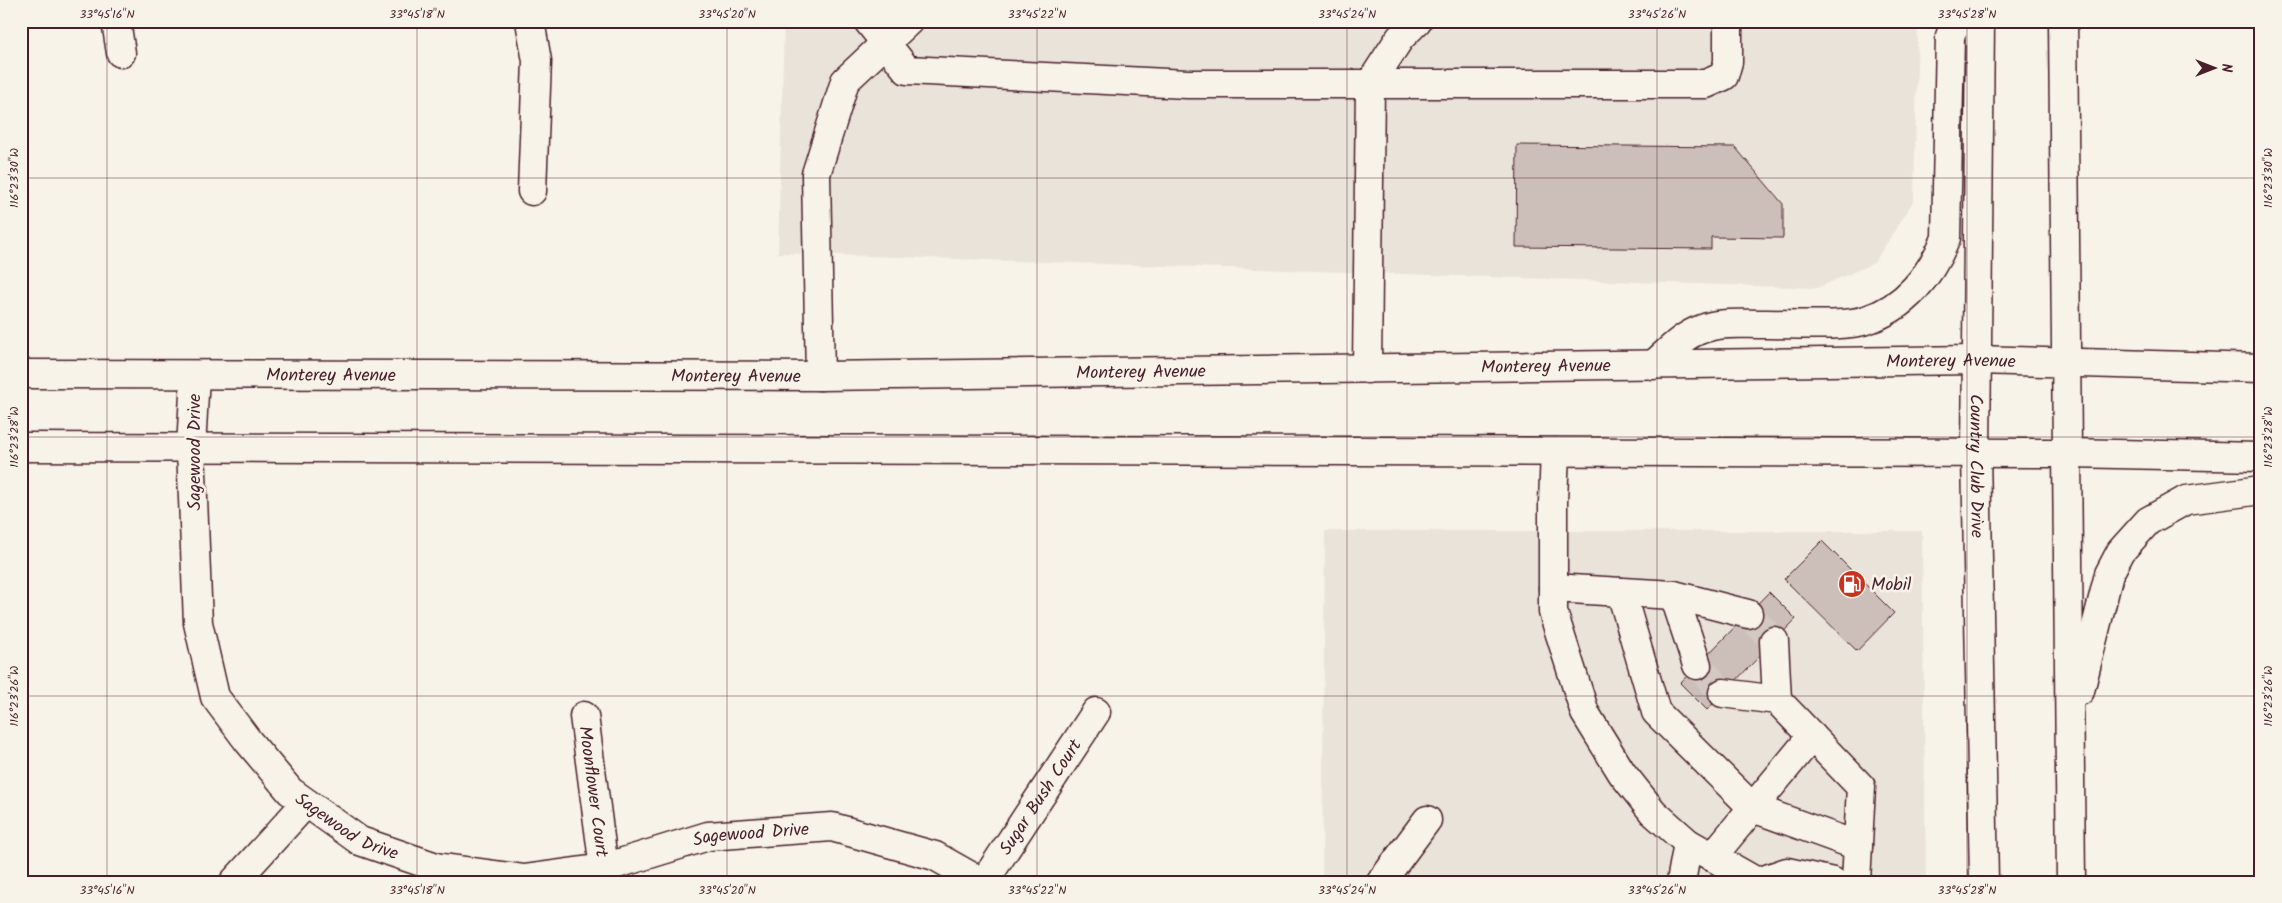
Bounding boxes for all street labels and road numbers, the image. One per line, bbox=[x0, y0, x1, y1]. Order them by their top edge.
street label: Monterey Avenue bbox=[1886, 347, 2016, 377]
street label: Monterey Avenue bbox=[1481, 352, 1611, 383]
street label: Monterey Avenue bbox=[1076, 358, 1206, 388]
street label: Monterey Avenue bbox=[266, 362, 396, 391]
street label: Monterey Avenue bbox=[671, 363, 801, 392]
street label: Sagewood Drive bbox=[181, 394, 210, 510]
street label: Country Club Drive bbox=[1960, 394, 1991, 538]
street label: Moonflower Court bbox=[569, 724, 616, 860]
street label: Sugar Bush Court bbox=[992, 733, 1091, 861]
street label: Sagewood Drive bbox=[288, 786, 402, 869]
street label: Sagewood Drive bbox=[689, 816, 810, 856]

